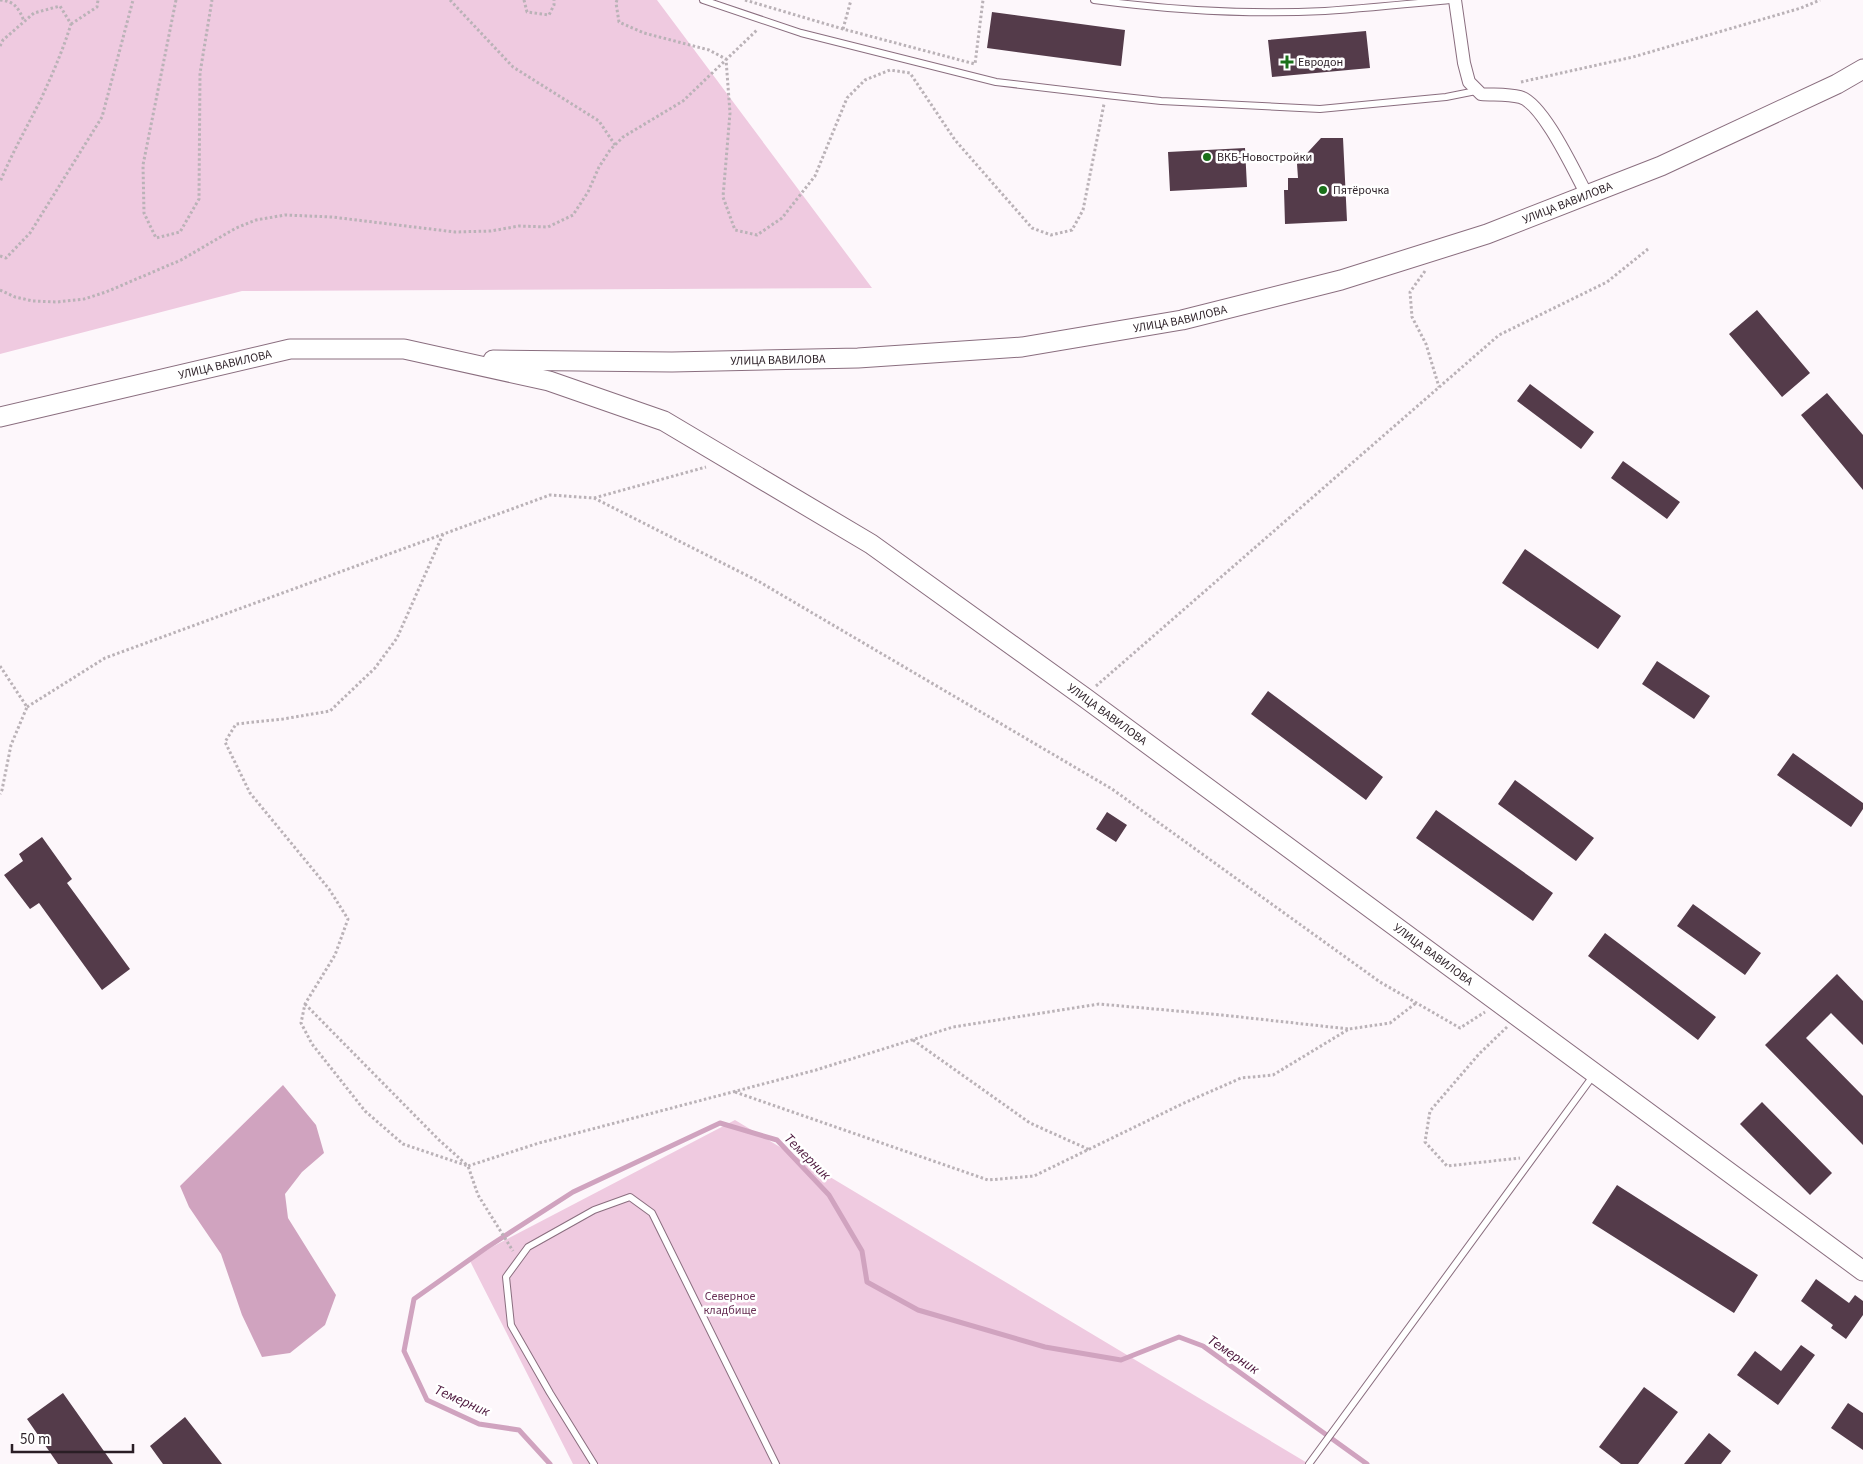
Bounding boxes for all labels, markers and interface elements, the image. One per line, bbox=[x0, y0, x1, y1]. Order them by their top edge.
place label: Евродон bbox=[1298, 54, 1343, 71]
marker: Евродон bbox=[1280, 55, 1294, 69]
place label: ВКБ-Новостройки bbox=[1217, 149, 1312, 166]
marker: ВКБ-Новостройки bbox=[1201, 151, 1213, 163]
street label: УЛИЦА ВАВИЛОВА bbox=[1520, 177, 1615, 228]
place label: Пятёрочка bbox=[1333, 182, 1389, 199]
marker: Пятёрочка bbox=[1317, 184, 1329, 196]
street label: УЛИЦА ВАВИЛОВА bbox=[1132, 300, 1229, 337]
street label: УЛИЦА ВАВИЛОВА bbox=[177, 345, 274, 383]
street label: УЛИЦА ВАВИЛОВА bbox=[730, 350, 826, 369]
street label: УЛИЦА ВАВИЛОВА bbox=[1064, 679, 1151, 749]
street label: УЛИЦА ВАВИЛОВА bbox=[1390, 919, 1477, 990]
water label: Темерник bbox=[779, 1129, 835, 1185]
park label: Северное кладбище bbox=[703, 1288, 757, 1319]
water label: Темерник bbox=[1203, 1330, 1263, 1380]
water label: Темерник bbox=[431, 1380, 493, 1422]
scale bar bbox=[12, 1422, 134, 1454]
text: 50 m bbox=[20, 1429, 50, 1450]

